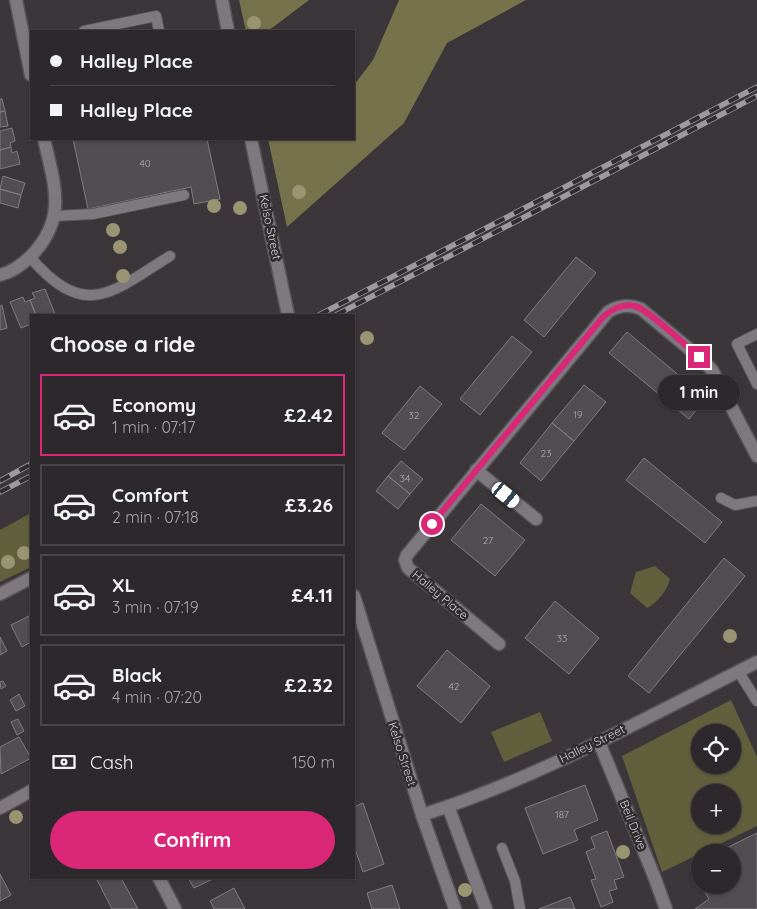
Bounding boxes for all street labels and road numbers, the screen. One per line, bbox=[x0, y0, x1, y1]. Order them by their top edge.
street label: Kelso Street bbox=[256, 193, 285, 261]
street label: Halley Place bbox=[409, 567, 471, 622]
street label: Kelso Street bbox=[385, 720, 420, 788]
street label: Halley Street bbox=[557, 721, 627, 766]
street label: Beil Drive bbox=[617, 798, 650, 852]

